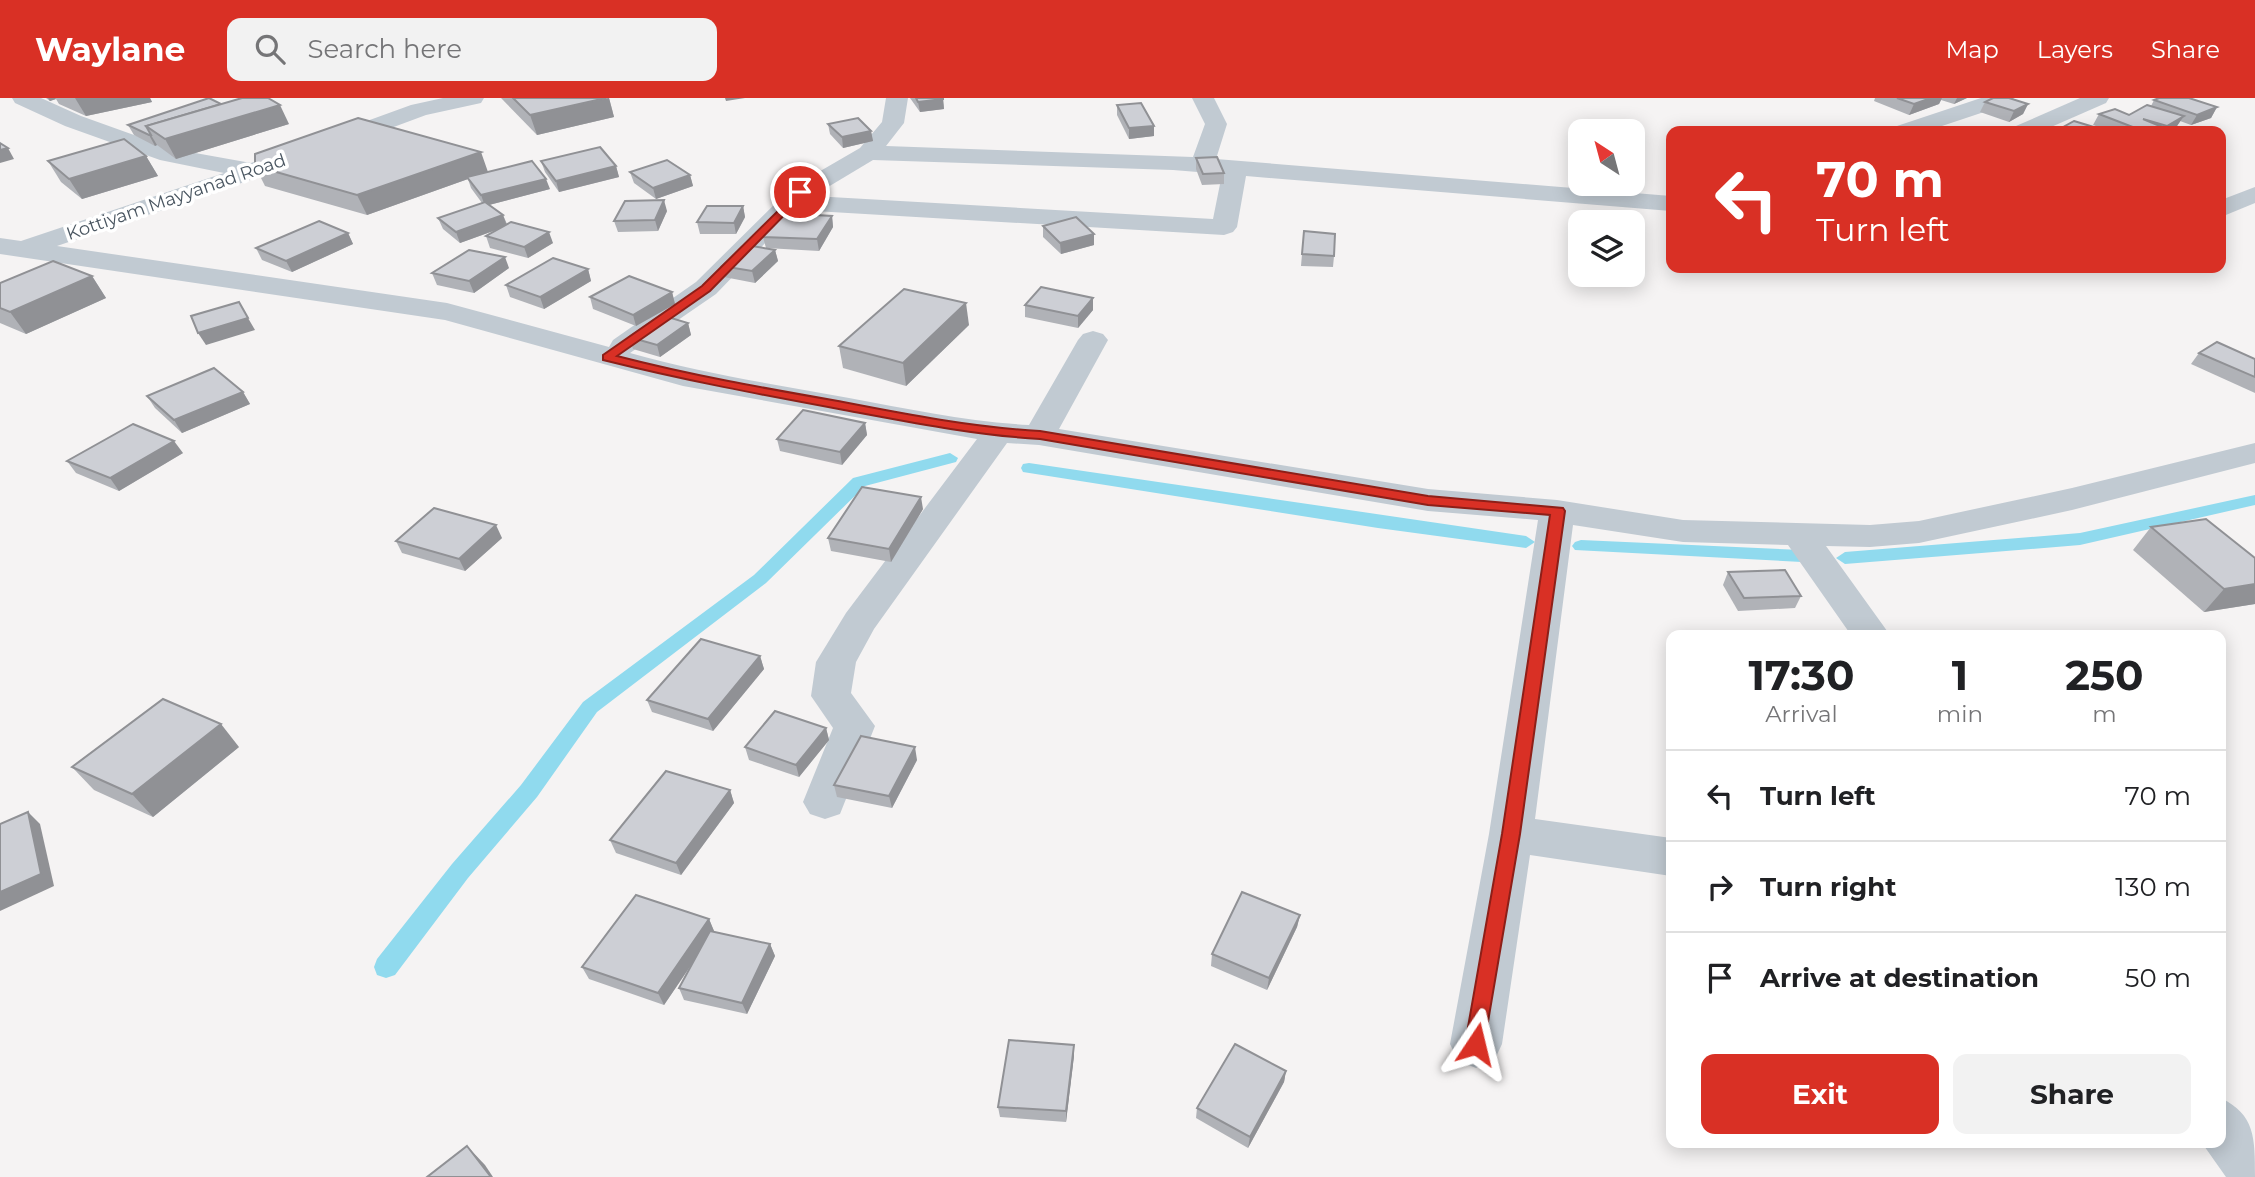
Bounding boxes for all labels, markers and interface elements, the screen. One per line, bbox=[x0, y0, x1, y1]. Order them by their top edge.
search box bbox=[227, 18, 717, 81]
text: Waylane bbox=[35, 29, 185, 69]
icon: search bbox=[251, 30, 289, 68]
text: Search here bbox=[307, 33, 462, 65]
text: Map bbox=[1945, 35, 1999, 64]
text: Layers bbox=[2037, 35, 2113, 64]
text: Share bbox=[2151, 35, 2220, 64]
north arrow bbox=[1568, 119, 1645, 196]
map controls bbox=[1568, 119, 1645, 287]
street label: Kottiyam Mayyanad Road bbox=[63, 149, 289, 245]
text: 70 m bbox=[1816, 150, 1944, 209]
icon: left bbox=[1701, 154, 1792, 245]
pin bbox=[770, 162, 830, 222]
icon: arrive bbox=[781, 173, 819, 211]
button: layers bbox=[1568, 210, 1645, 287]
text: Turn left bbox=[1816, 210, 1950, 249]
text: 17:30 bbox=[1748, 649, 1854, 701]
text: 1 bbox=[1952, 649, 1968, 701]
text: 250 bbox=[2065, 649, 2144, 701]
text: Arrival bbox=[1765, 700, 1838, 728]
text: min bbox=[1937, 700, 1983, 728]
text: m bbox=[2092, 700, 2117, 728]
icon: left bbox=[1701, 777, 1739, 815]
text: Turn left bbox=[1760, 780, 1876, 812]
text: 70 m bbox=[2125, 780, 2191, 812]
icon: right bbox=[1701, 868, 1739, 906]
text: Turn right bbox=[1760, 871, 1896, 903]
text: 130 m bbox=[2115, 871, 2191, 903]
icon: arrive bbox=[1701, 959, 1739, 997]
text: Arrive at destination bbox=[1760, 962, 2039, 994]
text: 50 m bbox=[2125, 962, 2191, 994]
position arrow bbox=[1439, 1007, 1513, 1081]
button: Exit bbox=[1701, 1054, 1939, 1134]
button: Share bbox=[1953, 1054, 2191, 1134]

